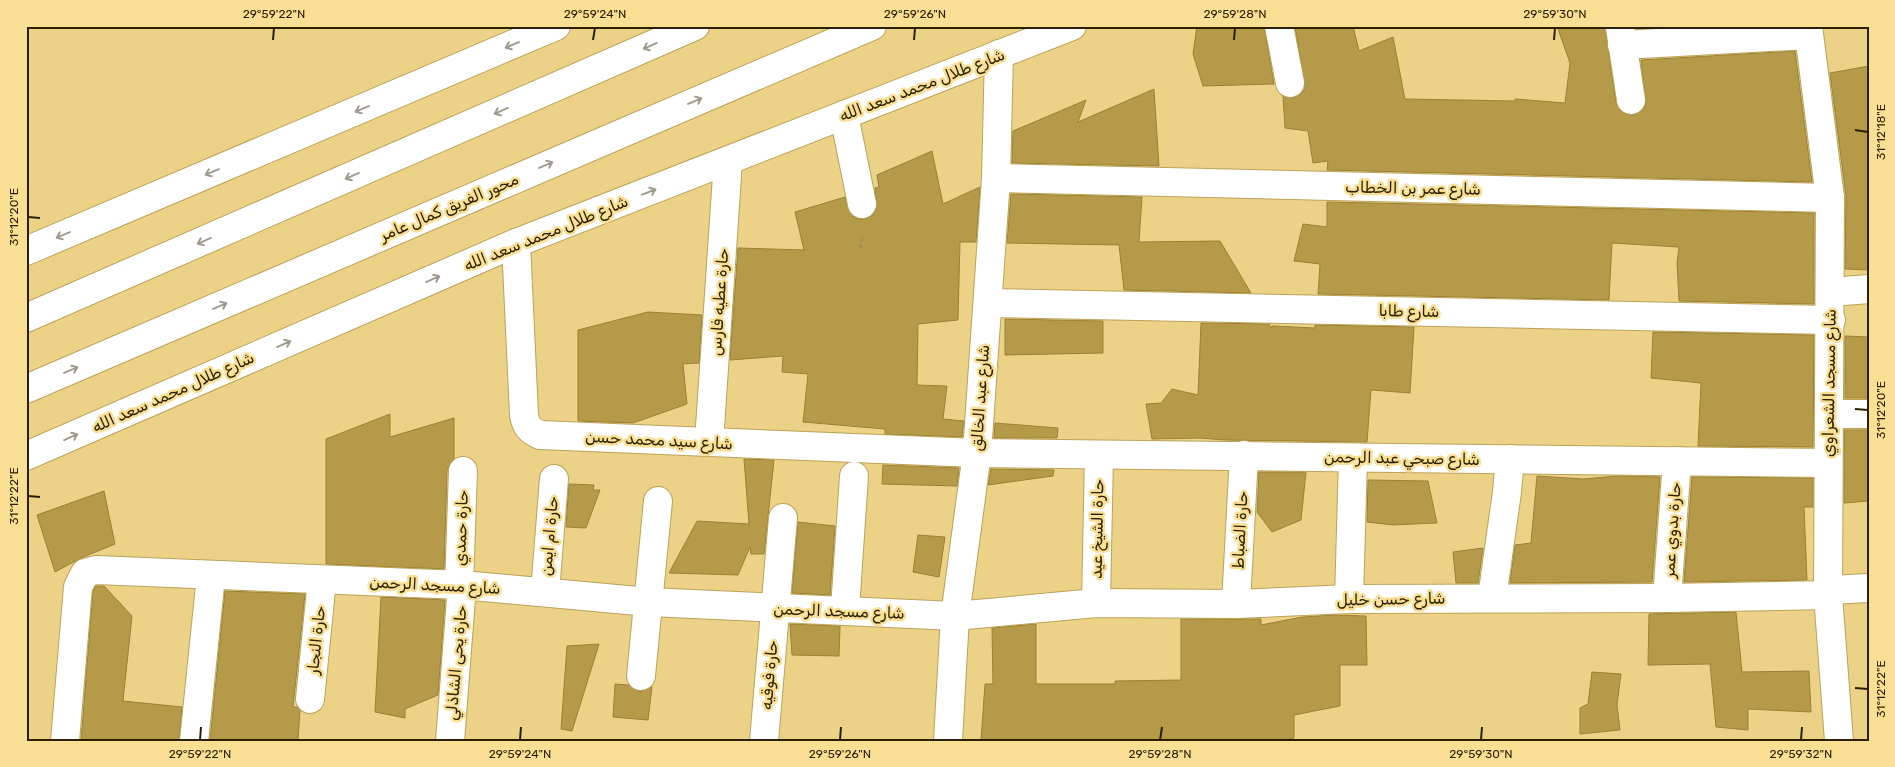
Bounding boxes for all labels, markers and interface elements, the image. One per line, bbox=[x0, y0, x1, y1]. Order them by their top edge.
text: 29°59'22"N bbox=[243, 7, 305, 21]
text: 29°59'24"N bbox=[564, 7, 626, 21]
text: 29°59'26"N bbox=[884, 7, 946, 21]
text: 29°59'28"N bbox=[1203, 7, 1267, 21]
text: 29°59'30"N bbox=[1523, 7, 1587, 21]
one-way arrow bbox=[505, 41, 520, 51]
one-way arrow bbox=[643, 41, 658, 51]
street label: شارع طلال محمد سعد الله bbox=[837, 45, 1008, 127]
one-way arrow bbox=[688, 95, 703, 104]
one-way arrow bbox=[355, 104, 370, 114]
text: 31°12'18"E bbox=[1874, 104, 1888, 160]
one-way arrow bbox=[494, 106, 509, 116]
one-way arrow bbox=[538, 160, 553, 170]
one-way arrow bbox=[205, 168, 220, 177]
street label: محور الفريق كمال عامر bbox=[376, 169, 522, 246]
one-way arrow bbox=[345, 172, 360, 181]
street label: شارع عمر بن الخطاب bbox=[1345, 177, 1481, 201]
one-way arrow bbox=[640, 187, 656, 196]
text: 31°12'20"E bbox=[7, 188, 21, 246]
street label: شارع طلال محمد سعد الله bbox=[461, 191, 632, 277]
one-way arrow bbox=[56, 231, 71, 241]
one-way arrow bbox=[197, 236, 212, 246]
street label: حارة عطيه فارس bbox=[706, 248, 733, 357]
one-way arrow bbox=[425, 274, 440, 284]
one-way arrow bbox=[212, 300, 227, 310]
street label: شارع طابا bbox=[1378, 301, 1440, 323]
street label: شارع مسجد الشعراوي bbox=[1818, 309, 1842, 457]
one-way arrow bbox=[276, 338, 291, 348]
street label: شارع عبد الخالق bbox=[967, 344, 995, 452]
street label: شارع طلال محمد سعد الله bbox=[89, 348, 258, 438]
one-way arrow bbox=[63, 364, 78, 374]
text: 31°12'20"E bbox=[1874, 381, 1888, 439]
street label: شارع سيد محمد حسن bbox=[585, 427, 733, 455]
one-way arrow bbox=[63, 431, 78, 441]
street label: شارع صبحي عبد الرحمن bbox=[1324, 447, 1480, 472]
text: 31°12'22"E bbox=[7, 467, 21, 525]
street label: حارة الشيخ عيد bbox=[1087, 479, 1109, 579]
street label: حارة بدوي عمر bbox=[1659, 481, 1687, 580]
street label: حارة حمدي bbox=[450, 490, 474, 566]
street label: حارة الضباط bbox=[1228, 491, 1253, 569]
street label: حارة ام ايمن bbox=[536, 495, 563, 577]
street label: شارع مسجد الرحمن bbox=[369, 572, 501, 600]
street label: شارع حسن خليل bbox=[1336, 589, 1446, 611]
street label: شارع مسجد الرحمن bbox=[773, 599, 905, 625]
street label: حارة النجار bbox=[303, 605, 330, 676]
street label: حارة يحى الشاذلي bbox=[441, 605, 473, 722]
street label: حارة فوقيه bbox=[757, 639, 782, 711]
text: 31°12'22"E bbox=[1874, 660, 1888, 718]
text: 29°59'22"N bbox=[169, 747, 231, 761]
text: 29°59'24"N bbox=[489, 747, 551, 761]
text: 29°59'26"N bbox=[809, 747, 871, 761]
text: 29°59'28"N bbox=[1128, 747, 1192, 761]
text: 29°59'30"N bbox=[1449, 747, 1513, 761]
text: 29°59'32"N bbox=[1770, 747, 1832, 761]

